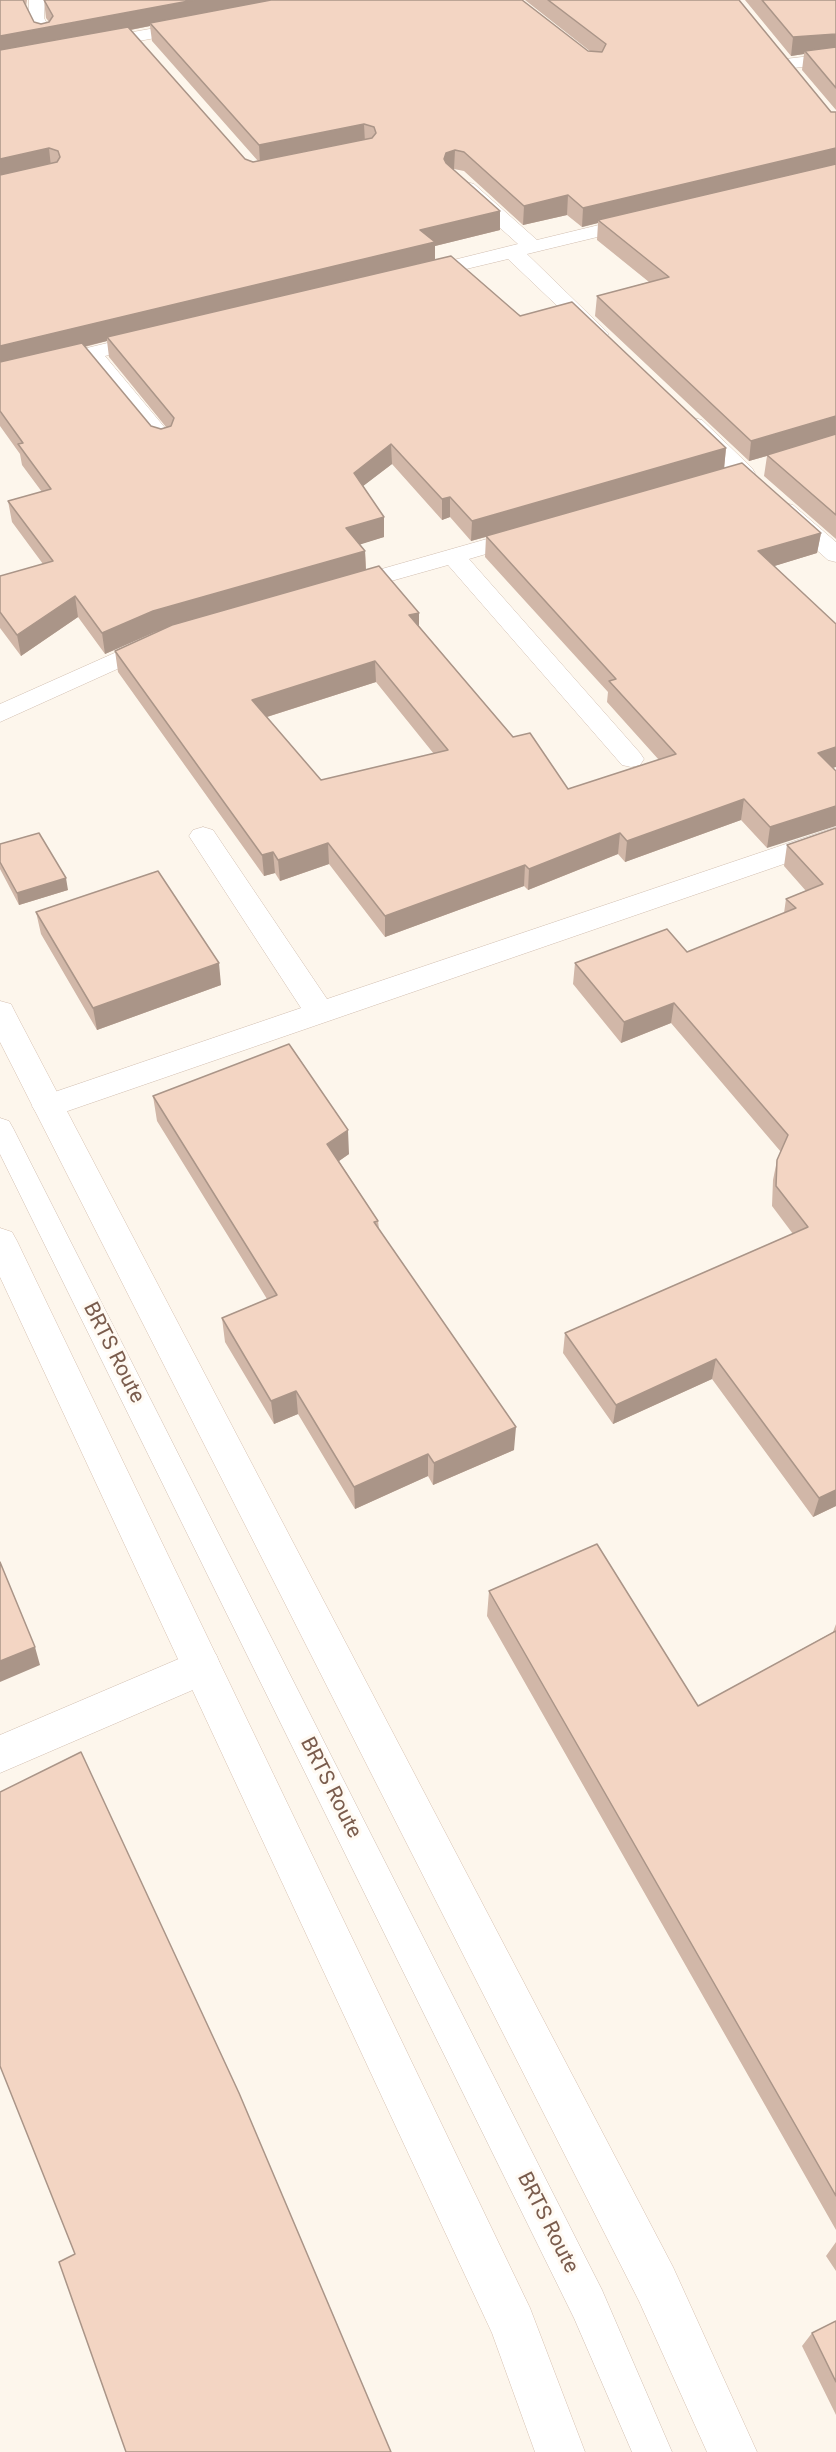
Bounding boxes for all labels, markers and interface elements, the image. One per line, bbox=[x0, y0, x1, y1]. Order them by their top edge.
street label: BRTS Route bbox=[77, 1298, 149, 1408]
street label: BRTS Route bbox=[294, 1733, 366, 1843]
street label: BRTS Route bbox=[511, 2168, 583, 2278]

